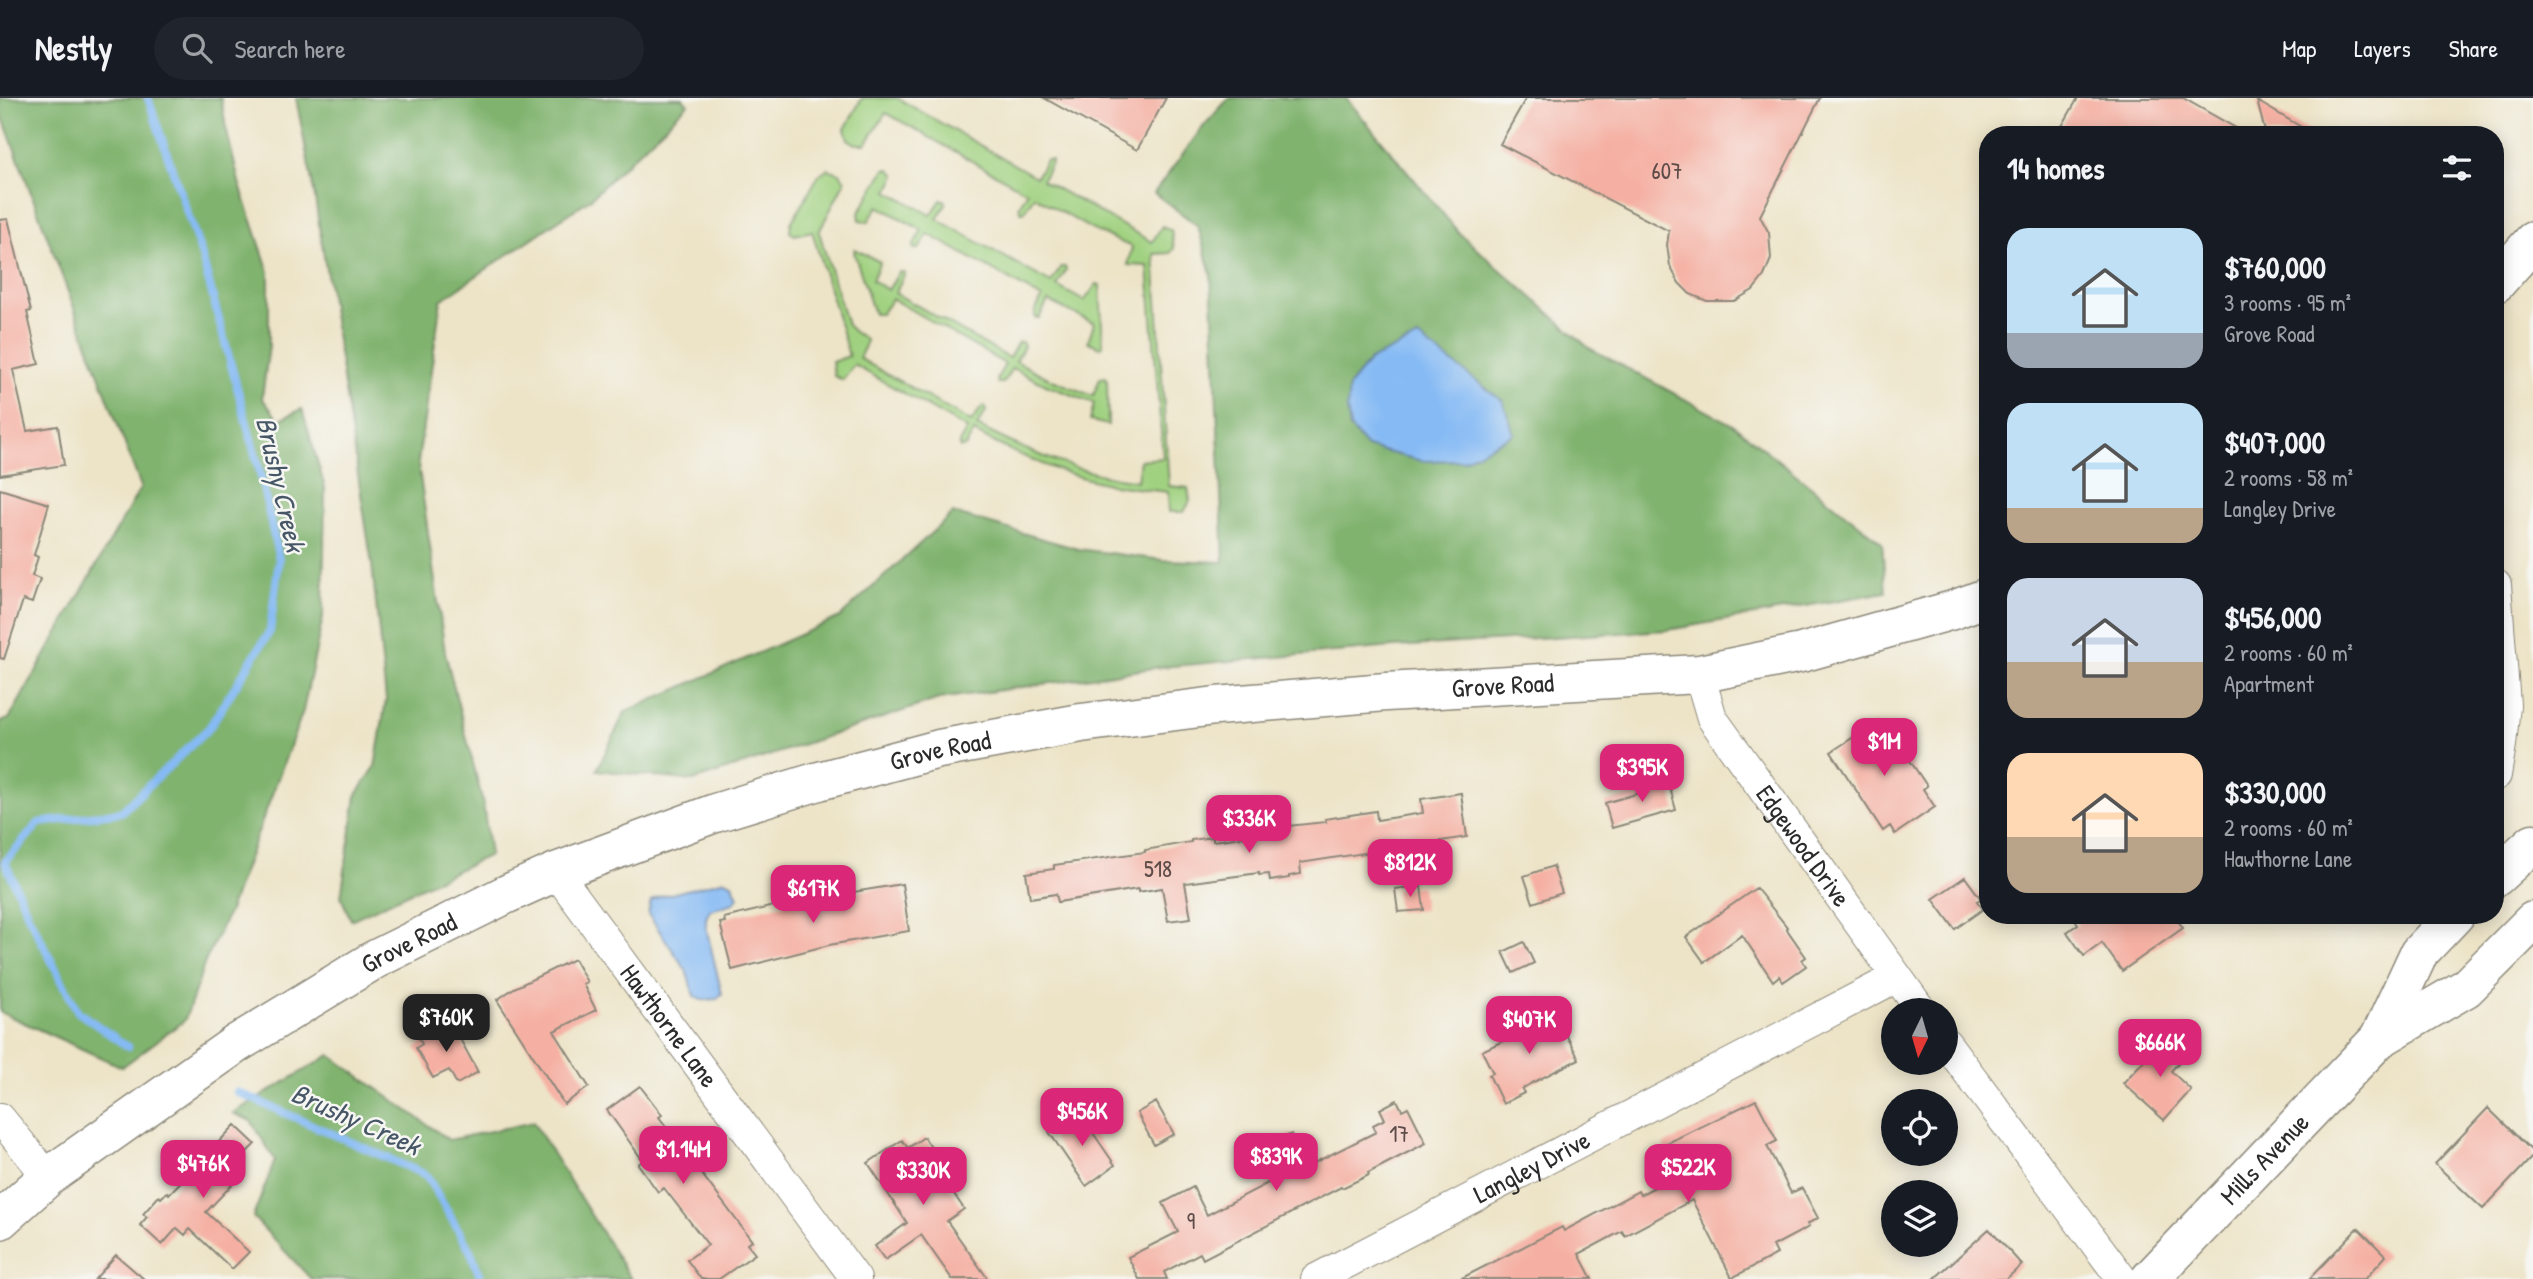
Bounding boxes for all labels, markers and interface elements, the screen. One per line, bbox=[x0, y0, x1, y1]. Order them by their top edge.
search box bbox=[154, 17, 644, 80]
text: Nestly bbox=[35, 26, 112, 70]
icon: search bbox=[178, 29, 216, 67]
text: Search here bbox=[234, 31, 346, 66]
text: Map bbox=[2282, 32, 2316, 64]
text: Layers bbox=[2354, 32, 2411, 64]
text: Share bbox=[2449, 32, 2498, 64]
text: 14 homes bbox=[2007, 148, 2105, 188]
icon: filters bbox=[2438, 149, 2476, 187]
house number: 607 bbox=[1652, 155, 1682, 186]
text: $760,000 bbox=[2224, 247, 2326, 287]
icon: home bbox=[2063, 256, 2147, 340]
text: 3 rooms · 95 m² bbox=[2224, 287, 2351, 318]
text: Grove Road bbox=[2224, 318, 2315, 349]
water label: Brushy Creek bbox=[247, 413, 315, 557]
text: $407,000 bbox=[2224, 422, 2325, 462]
icon: home bbox=[2063, 431, 2147, 515]
text: 2 rooms · 58 m² bbox=[2224, 462, 2353, 493]
text: Langley Drive bbox=[2224, 493, 2336, 524]
text: $456,000 bbox=[2224, 597, 2322, 637]
icon: home bbox=[2063, 606, 2147, 690]
text: 2 rooms · 60 m² bbox=[2224, 637, 2353, 668]
street label: Grove Road bbox=[1451, 664, 1555, 705]
text: Apartment bbox=[2224, 668, 2314, 699]
pin: $1M bbox=[1850, 718, 1918, 778]
street label: Grove Road bbox=[886, 722, 993, 778]
text: $1M bbox=[1867, 725, 1901, 756]
pin: $395K bbox=[1593, 744, 1691, 804]
text: $395K bbox=[1616, 751, 1668, 782]
text: $330,000 bbox=[2224, 772, 2326, 812]
street label: Edgewood Drive bbox=[1748, 778, 1859, 913]
icon: home bbox=[2063, 781, 2147, 865]
pin: $336K bbox=[1200, 796, 1298, 855]
text: $336K bbox=[1222, 802, 1276, 833]
text: 2 rooms · 60 m² bbox=[2224, 812, 2353, 843]
pin: $812K bbox=[1361, 840, 1459, 899]
text: Hawthorne Lane bbox=[2224, 843, 2352, 874]
text: $812K bbox=[1384, 846, 1436, 877]
house number: 518 bbox=[1144, 853, 1172, 884]
pin: $617K bbox=[764, 866, 862, 925]
text: $617K bbox=[787, 872, 839, 903]
street label: Grove Road bbox=[354, 904, 462, 981]
street label: Hawthorne Lane bbox=[613, 957, 727, 1094]
pin: $760K bbox=[397, 995, 495, 1054]
pin: $407K bbox=[1480, 996, 1578, 1056]
north arrow bbox=[1881, 998, 1958, 1074]
map controls bbox=[1881, 998, 1958, 1257]
text: $760K bbox=[419, 1001, 473, 1032]
text: $407K bbox=[1502, 1003, 1556, 1034]
pin: $666K bbox=[2111, 1020, 2209, 1079]
text: $666K bbox=[2134, 1026, 2186, 1057]
water label: Brushy Creek bbox=[286, 1074, 428, 1165]
pin: $456K bbox=[1033, 1088, 1131, 1148]
button: locate bbox=[1881, 1089, 1958, 1166]
text: $456K bbox=[1056, 1095, 1108, 1126]
street label: Mills Avenue bbox=[2212, 1105, 2316, 1212]
house number: 17 bbox=[1389, 1118, 1409, 1149]
street label: Langley Drive bbox=[1467, 1122, 1596, 1211]
pin: $1.14M bbox=[626, 1126, 740, 1186]
text: $1.14M bbox=[655, 1133, 711, 1164]
pin: $839K bbox=[1227, 1134, 1325, 1193]
pin: $476K bbox=[154, 1140, 252, 1200]
text: $839K bbox=[1250, 1140, 1302, 1171]
pin: $522K bbox=[1639, 1144, 1737, 1204]
text: $476K bbox=[177, 1147, 229, 1178]
pin: $330K bbox=[874, 1148, 972, 1207]
text: $522K bbox=[1661, 1151, 1715, 1182]
text: $330K bbox=[896, 1154, 950, 1185]
button: layers bbox=[1881, 1180, 1958, 1257]
house number: 9 bbox=[1187, 1205, 1195, 1236]

